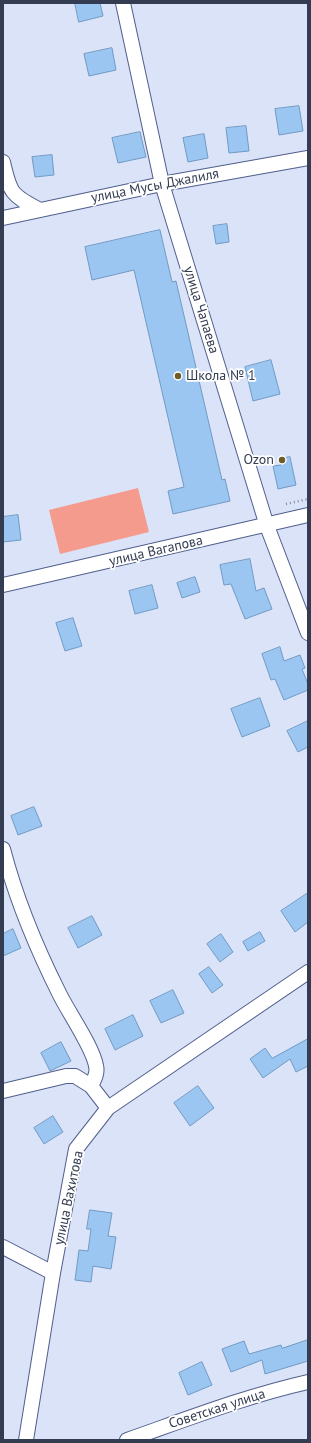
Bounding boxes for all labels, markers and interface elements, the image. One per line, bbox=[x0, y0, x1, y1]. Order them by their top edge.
street label: улица Мусы Джалиля bbox=[90, 165, 220, 207]
street label: улица Чапаева bbox=[180, 264, 222, 356]
place label: Школа № 1 bbox=[186, 368, 256, 384]
marker: Школа № 1 bbox=[173, 371, 183, 381]
place label: Ozon bbox=[244, 452, 274, 468]
marker: Ozon bbox=[277, 455, 287, 465]
street label: улица Вагапова bbox=[108, 532, 204, 570]
street label: улица Вахитова bbox=[51, 1149, 87, 1247]
street label: Советская улица bbox=[167, 1385, 267, 1433]

